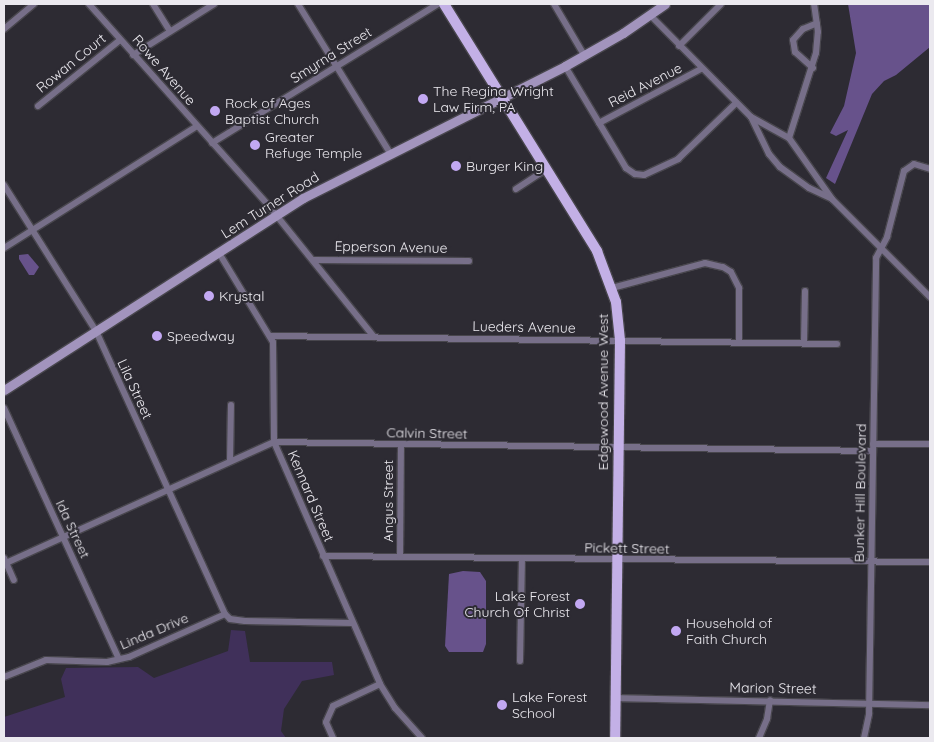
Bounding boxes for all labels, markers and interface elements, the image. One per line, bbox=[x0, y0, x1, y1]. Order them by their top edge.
street label: Smyrna Street bbox=[287, 23, 375, 87]
street label: Rowan Court bbox=[33, 30, 109, 96]
street label: Rowe Avenue bbox=[129, 31, 199, 109]
street label: Reid Avenue bbox=[605, 59, 685, 111]
place label: The Regina Wright Law Firm, PA bbox=[433, 83, 554, 115]
marker: The Regina Wright Law Firm, PA bbox=[417, 93, 429, 105]
place label: Rock of Ages Baptist Church bbox=[225, 95, 319, 128]
marker: Rock of Ages Baptist Church bbox=[209, 105, 221, 117]
place label: Greater Refuge Temple bbox=[265, 129, 362, 162]
marker: Greater Refuge Temple bbox=[249, 139, 261, 151]
place label: Burger King bbox=[466, 158, 543, 174]
marker: Burger King bbox=[450, 160, 462, 172]
street label: Lem Turner Road bbox=[218, 168, 322, 242]
street label: Epperson Avenue bbox=[334, 238, 448, 256]
place label: Krystal bbox=[219, 288, 265, 304]
marker: Krystal bbox=[203, 290, 215, 302]
street label: Edgewood Avenue West bbox=[595, 314, 611, 470]
street label: Lueders Avenue bbox=[472, 318, 576, 336]
place label: Speedway bbox=[167, 328, 235, 344]
marker: Speedway bbox=[151, 330, 163, 342]
street label: Lila Street bbox=[114, 356, 156, 422]
street label: Calvin Street bbox=[386, 424, 468, 442]
street label: Bunker Hill Boulevard bbox=[850, 424, 870, 562]
street label: Kennard Street bbox=[284, 448, 338, 544]
street label: Angus Street bbox=[380, 460, 396, 542]
street label: Ida Street bbox=[52, 497, 94, 561]
street label: Pickett Street bbox=[584, 539, 670, 557]
place label: Lake Forest Church Of Christ bbox=[464, 588, 570, 620]
marker: Lake Forest Church Of Christ bbox=[574, 598, 586, 610]
street label: Linda Drive bbox=[117, 609, 191, 653]
place label: Household of Faith Church bbox=[686, 615, 772, 648]
marker: Household of Faith Church bbox=[670, 625, 682, 637]
street label: Marion Street bbox=[729, 679, 817, 697]
place label: Lake Forest School bbox=[512, 689, 587, 722]
marker: Lake Forest School bbox=[496, 699, 508, 711]

